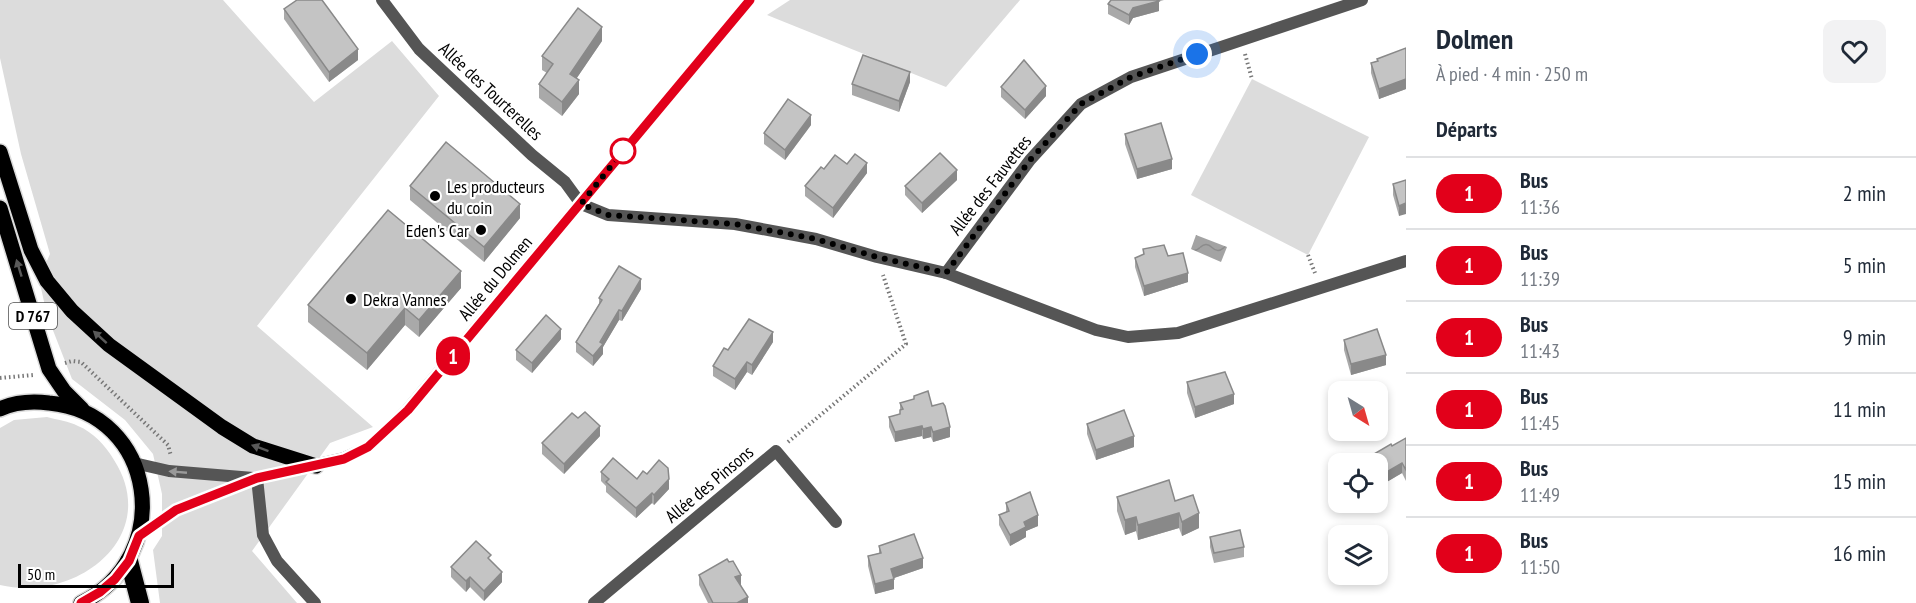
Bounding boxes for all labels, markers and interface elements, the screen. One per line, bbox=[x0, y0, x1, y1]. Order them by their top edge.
text: Dolmen bbox=[1436, 20, 1513, 57]
button: heart bbox=[1823, 20, 1886, 83]
street label: Allée des Tourterelles bbox=[434, 37, 548, 145]
your location bbox=[1182, 39, 1212, 69]
text: À pied · 4 min · 250 m bbox=[1436, 61, 1588, 87]
text: Départs bbox=[1436, 115, 1497, 143]
street label: Allée des Fauvettes bbox=[944, 130, 1036, 240]
unlabelled marker bbox=[610, 138, 636, 164]
text: Bus bbox=[1520, 166, 1548, 194]
place label: Les producteurs du coin bbox=[447, 175, 545, 219]
text: 2 min bbox=[1843, 179, 1886, 207]
text: 1 bbox=[1464, 180, 1474, 207]
marker: Les producteurs du coin bbox=[428, 189, 442, 203]
text: 11:36 bbox=[1520, 194, 1560, 220]
place label: Eden's Car bbox=[406, 219, 469, 242]
marker: Eden's Car bbox=[474, 223, 488, 237]
street label: Allée du Dolmen bbox=[453, 231, 537, 325]
text: Bus bbox=[1520, 238, 1548, 266]
text: 5 min bbox=[1843, 251, 1886, 279]
text: 1 bbox=[1464, 252, 1474, 279]
one-way arrow bbox=[14, 259, 23, 277]
text: 11:39 bbox=[1520, 266, 1560, 292]
place label: Dekra Vannes bbox=[363, 288, 447, 311]
marker: Dekra Vannes bbox=[344, 292, 358, 306]
road number: D 767 bbox=[9, 303, 57, 329]
text: Bus bbox=[1520, 310, 1548, 338]
text: 9 min bbox=[1843, 323, 1886, 351]
text: 1 bbox=[1464, 324, 1474, 351]
one-way arrow bbox=[93, 330, 108, 344]
line badge: 1 bbox=[434, 336, 472, 376]
text: 11:43 bbox=[1520, 338, 1560, 364]
text: 1 bbox=[448, 343, 458, 370]
north arrow bbox=[1328, 381, 1388, 441]
map controls bbox=[1328, 381, 1388, 585]
text: Bus bbox=[1520, 382, 1548, 410]
text: 11 min bbox=[1833, 395, 1886, 423]
text: 1 bbox=[1464, 396, 1474, 423]
text: 11:45 bbox=[1520, 410, 1560, 436]
street label: Allée des Pinsons bbox=[660, 440, 758, 528]
one-way arrow bbox=[251, 442, 269, 452]
button: locate bbox=[1328, 453, 1388, 513]
text: Bus bbox=[1520, 454, 1548, 482]
one-way arrow bbox=[168, 467, 187, 477]
text: 15 min bbox=[1833, 467, 1886, 495]
text: 1 bbox=[1464, 468, 1474, 495]
text: 11:49 bbox=[1520, 482, 1560, 508]
button: layers bbox=[1328, 525, 1388, 585]
text: Bus bbox=[1520, 526, 1548, 554]
text: 16 min bbox=[1833, 539, 1886, 567]
text: 1 bbox=[1464, 540, 1474, 567]
text: 11:50 bbox=[1520, 554, 1560, 580]
scale bar bbox=[18, 561, 174, 588]
text: 50 m bbox=[27, 564, 55, 584]

